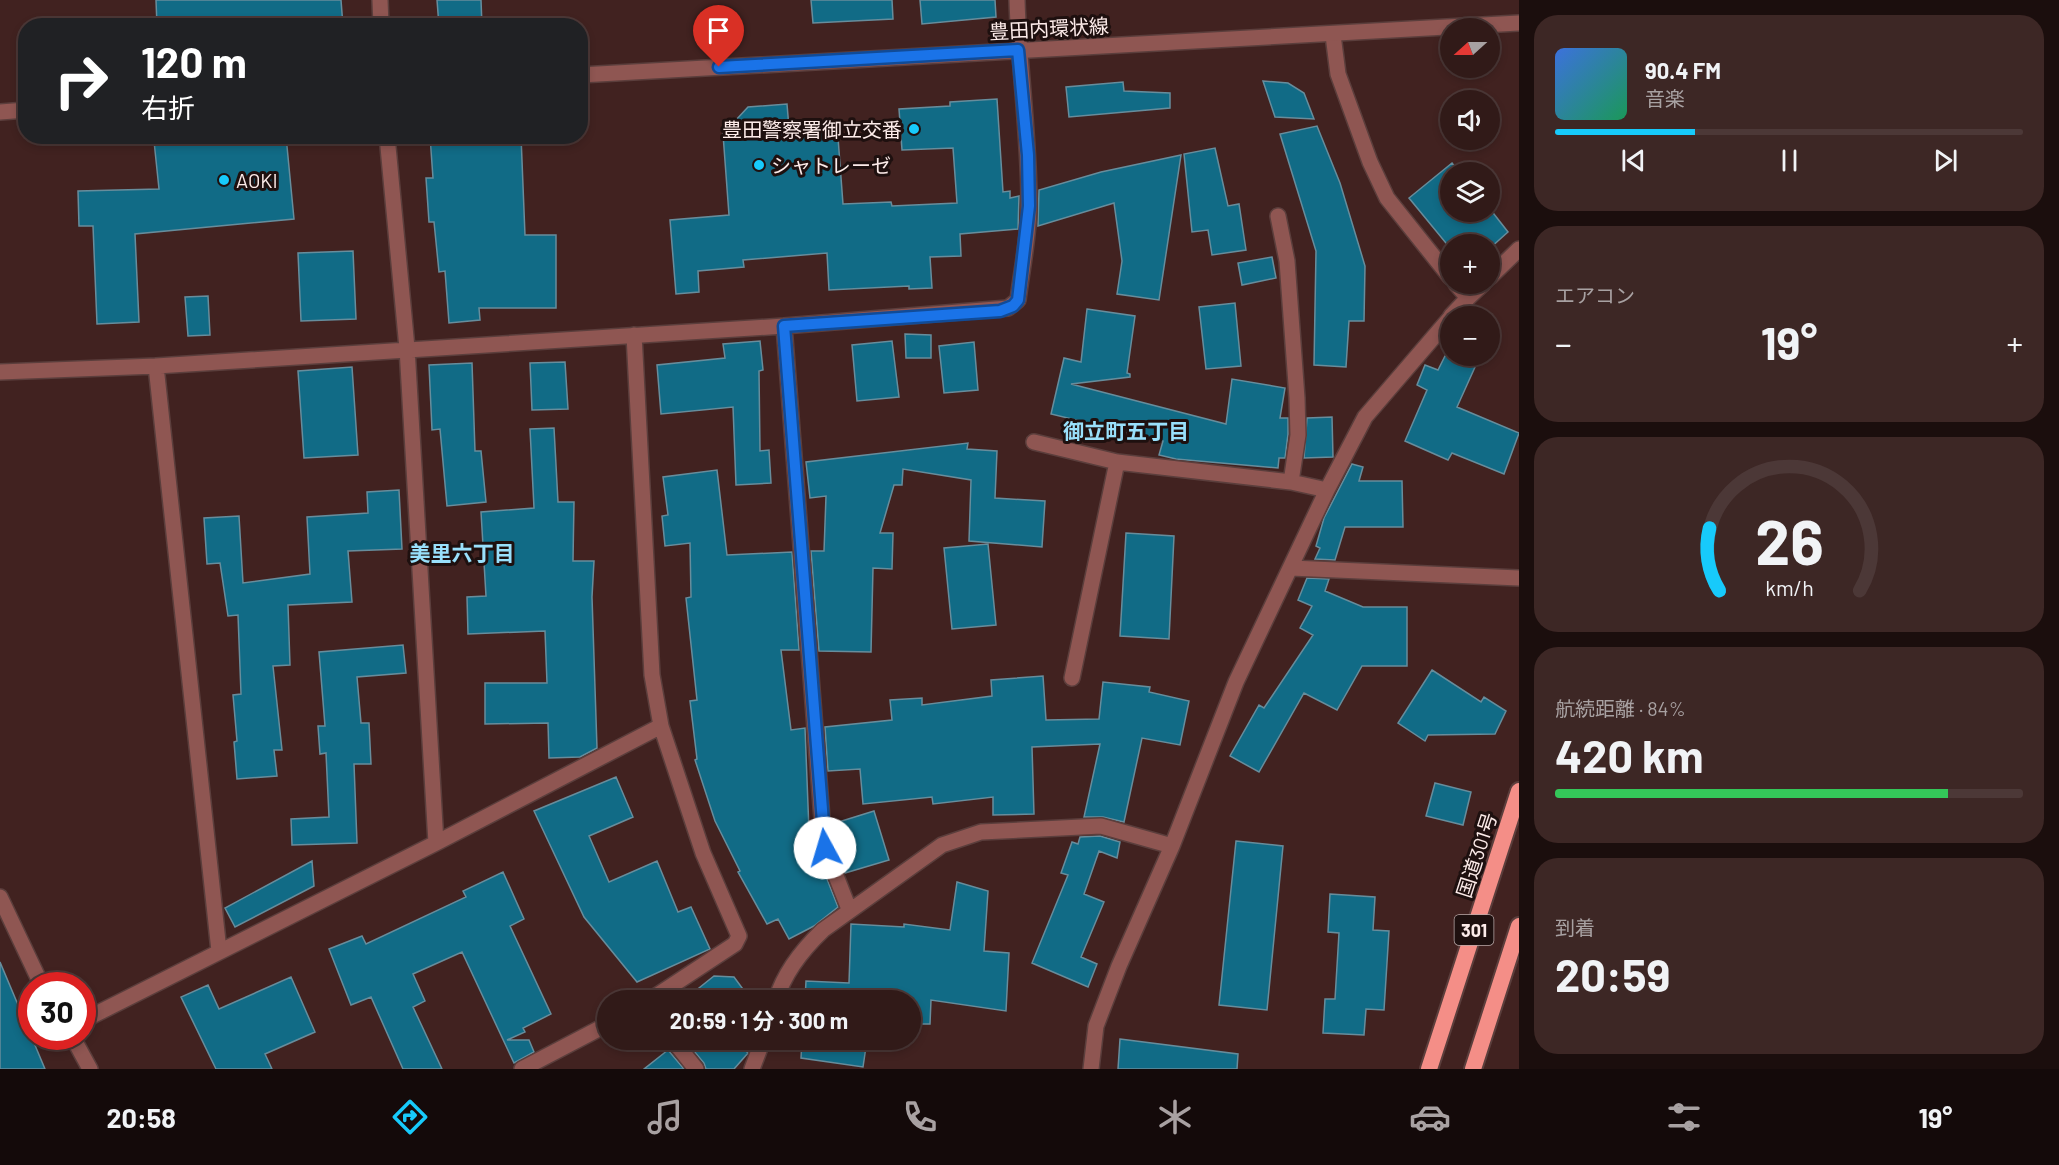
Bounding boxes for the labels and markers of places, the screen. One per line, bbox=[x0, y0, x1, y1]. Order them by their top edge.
pin bbox=[693, 5, 744, 67]
place label: 豊田警察署御立交番 bbox=[722, 117, 902, 141]
marker: 豊田警察署御立交番 bbox=[907, 122, 921, 136]
place label: シャトレーゼ bbox=[771, 153, 891, 177]
marker: シャトレーゼ bbox=[752, 158, 766, 172]
place label: AOKI bbox=[236, 168, 278, 192]
marker: AOKI bbox=[217, 173, 231, 187]

